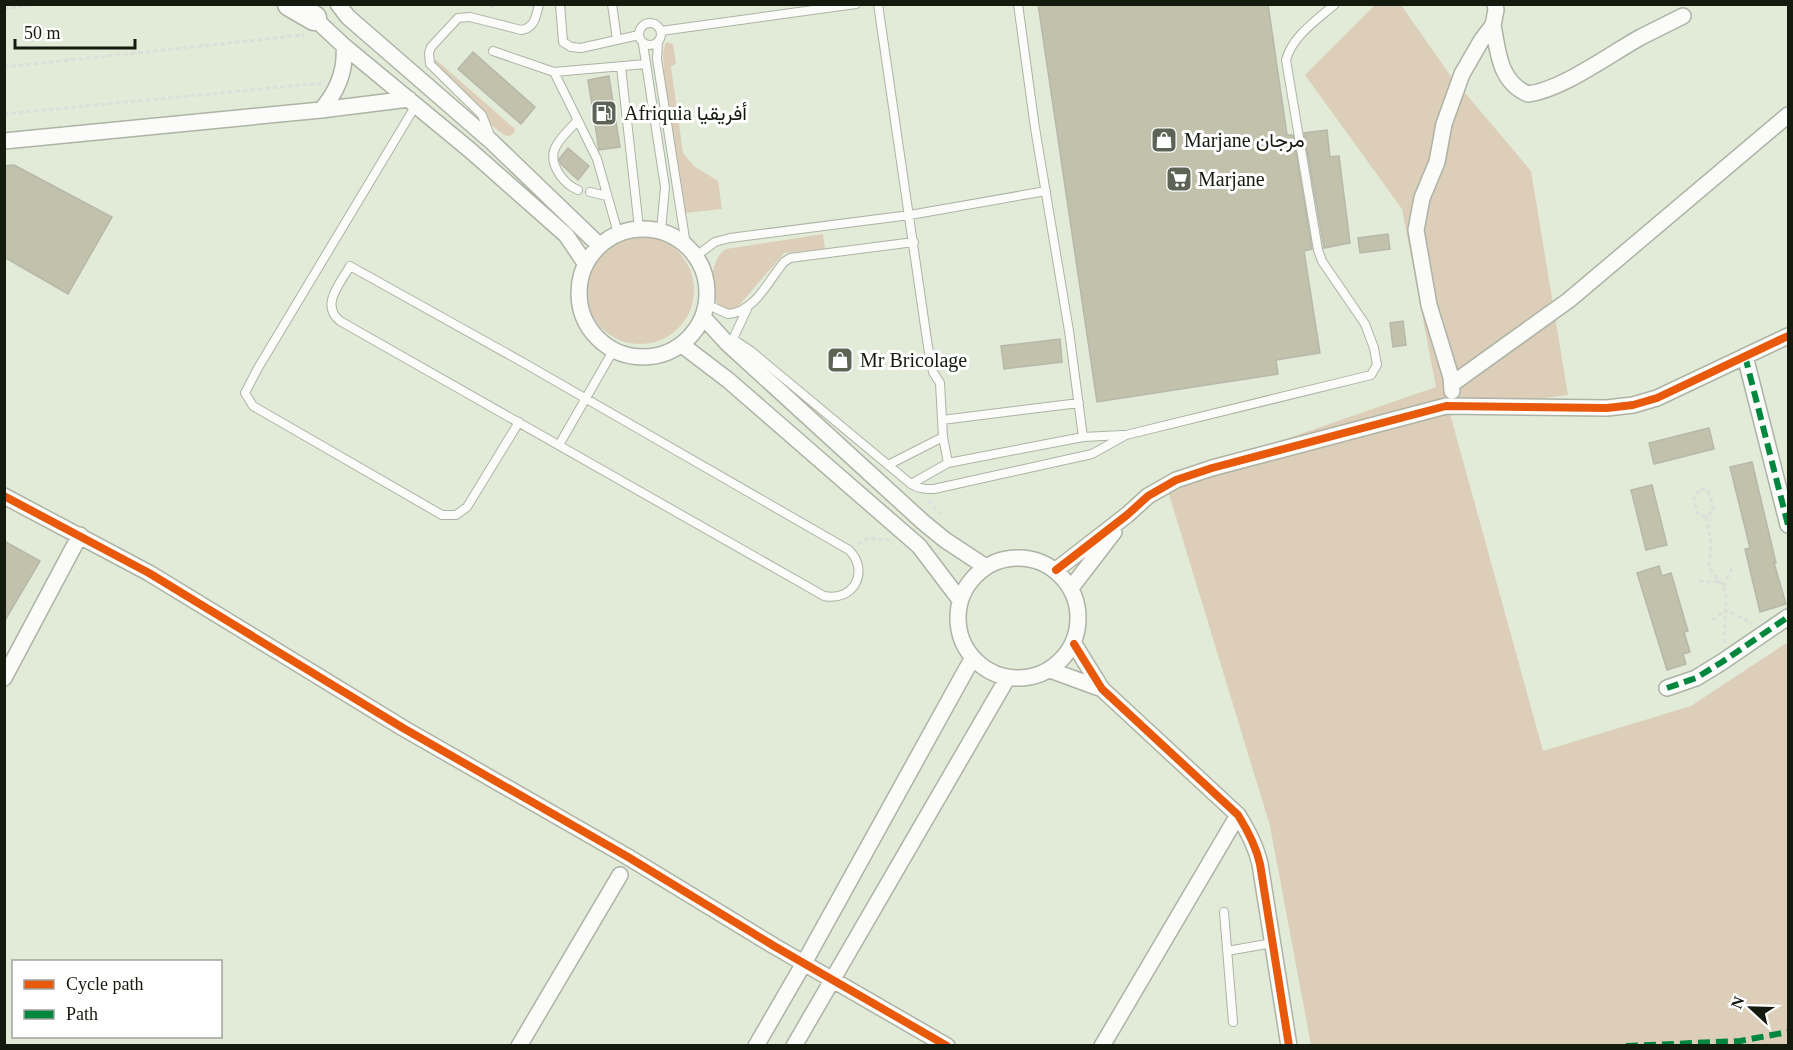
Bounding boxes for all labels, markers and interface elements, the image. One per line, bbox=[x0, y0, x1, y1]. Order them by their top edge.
scale bar bbox=[15, 12, 135, 50]
text: 50 m bbox=[24, 23, 61, 43]
fuel station icon: Afriquia أفريقيا bbox=[589, 98, 619, 128]
place label: Afriquia أفريقيا bbox=[624, 102, 747, 126]
shop icon: Marjane مرجان bbox=[1149, 125, 1179, 155]
place label: Marjane مرجان bbox=[1184, 129, 1305, 153]
supermarket icon: Marjane bbox=[1164, 164, 1194, 194]
place label: Marjane bbox=[1198, 168, 1265, 191]
shop icon: Mr Bricolage bbox=[825, 345, 855, 375]
place label: Mr Bricolage bbox=[860, 349, 967, 372]
legend bbox=[12, 960, 222, 1038]
text: Cycle path bbox=[66, 974, 143, 994]
north arrow bbox=[1721, 978, 1781, 1038]
text: N bbox=[1728, 994, 1748, 1011]
text: Path bbox=[66, 1004, 98, 1024]

